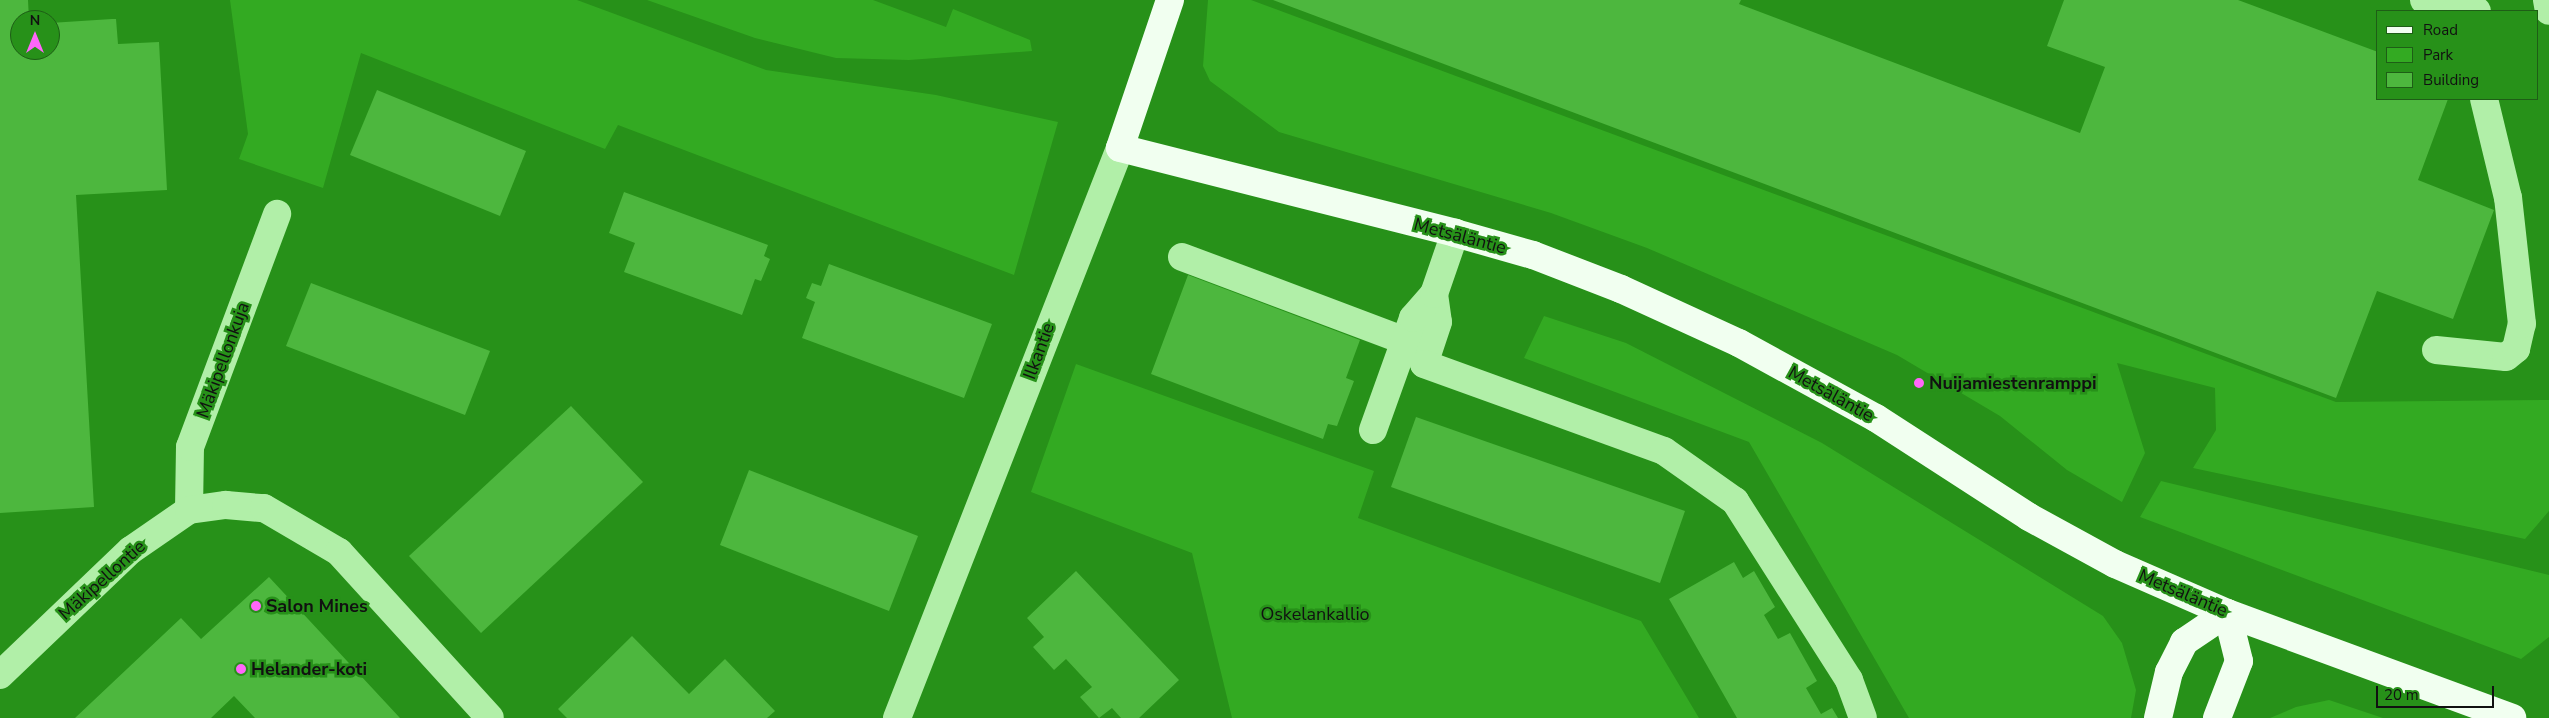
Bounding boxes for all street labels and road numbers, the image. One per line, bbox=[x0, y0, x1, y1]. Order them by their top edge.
street label: Metsäläntie bbox=[1412, 213, 1508, 259]
street label: Mäkipellonkuja bbox=[192, 299, 254, 421]
street label: Ilkantie bbox=[1019, 320, 1059, 382]
street label: Metsäläntie bbox=[1784, 362, 1878, 426]
street label: Mäkipellontie bbox=[54, 535, 150, 625]
street label: Metsäläntie bbox=[2135, 565, 2231, 621]

